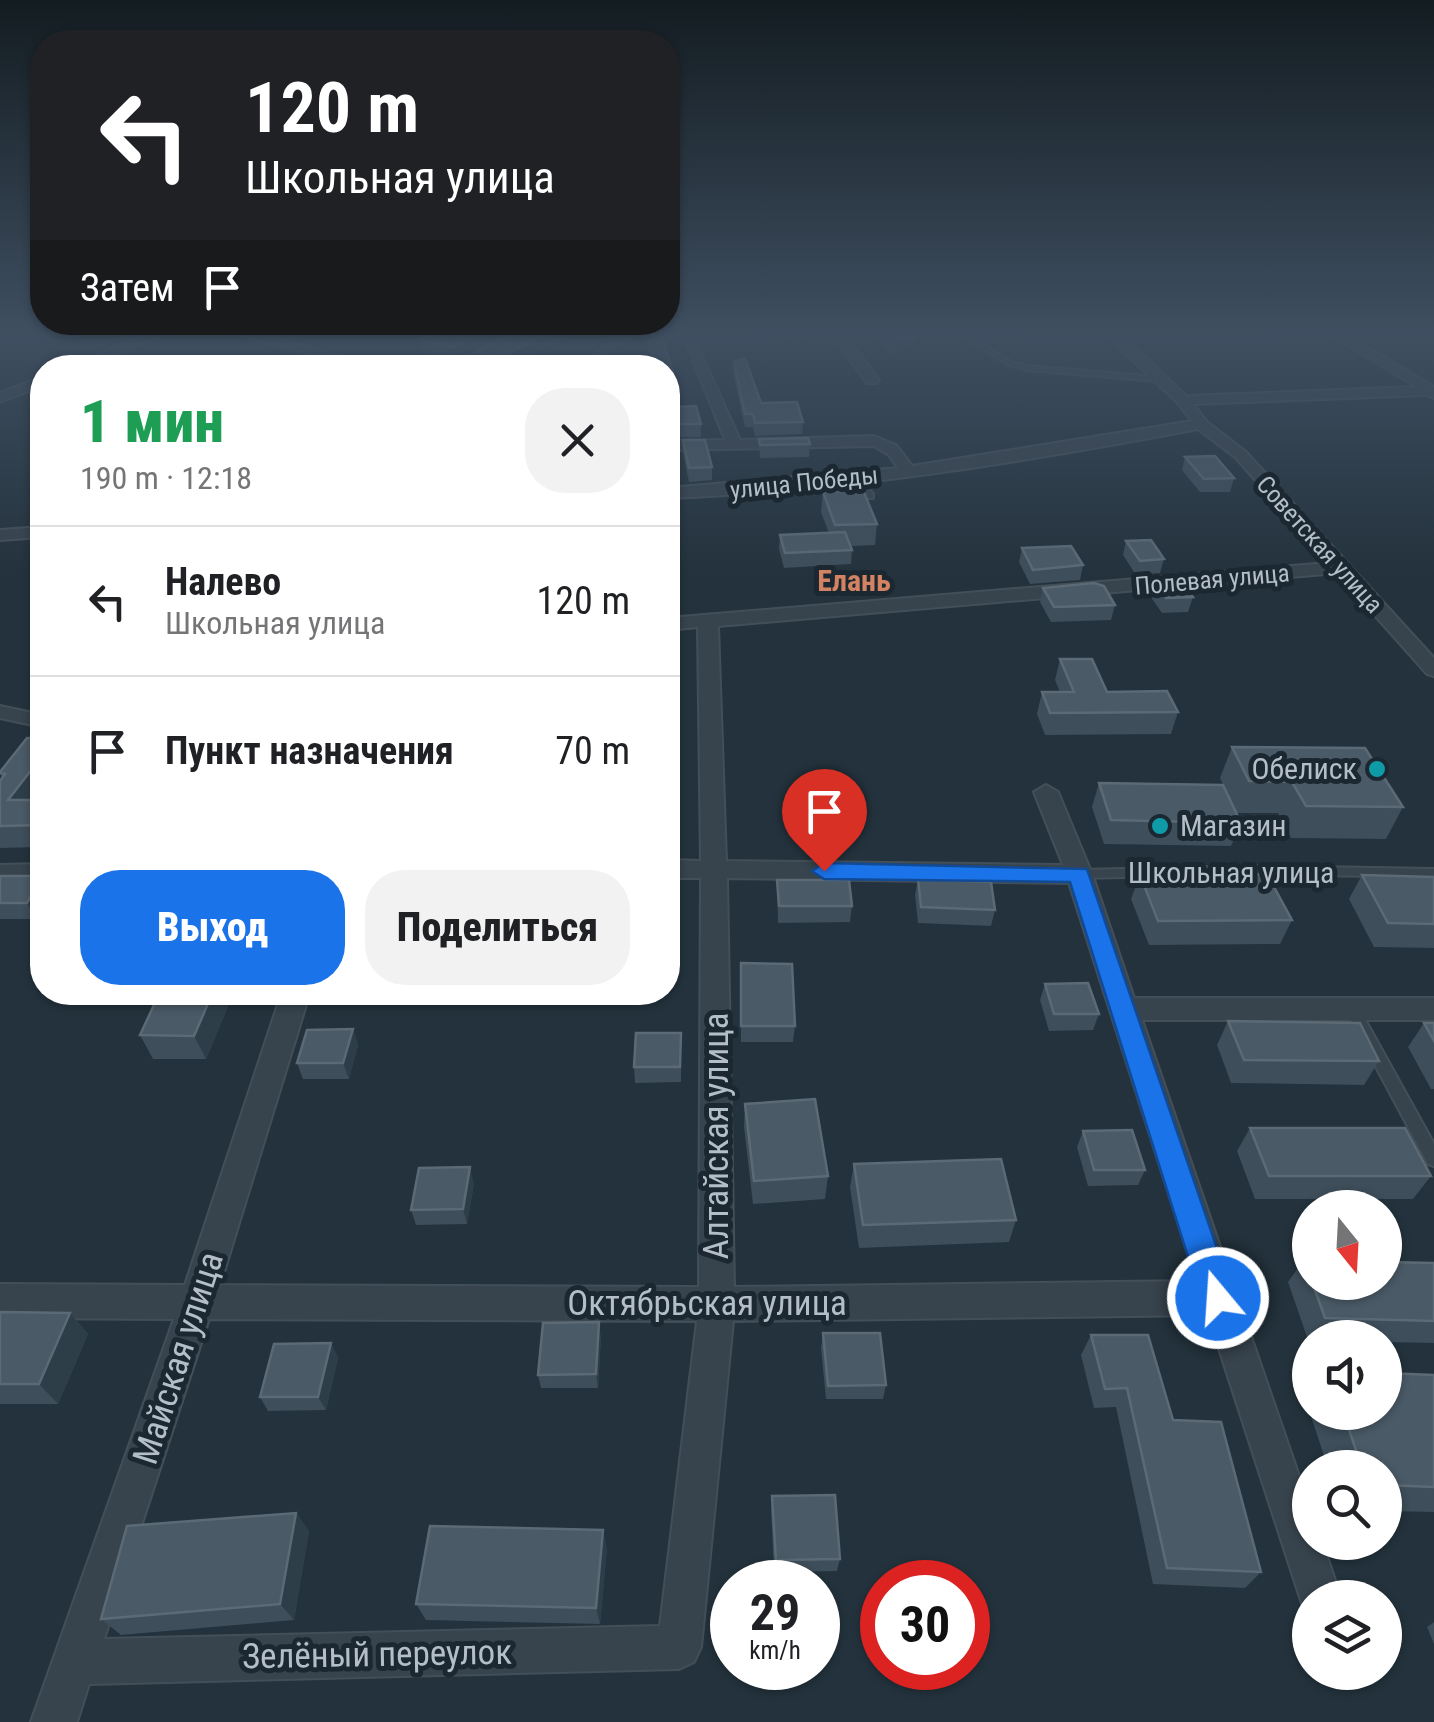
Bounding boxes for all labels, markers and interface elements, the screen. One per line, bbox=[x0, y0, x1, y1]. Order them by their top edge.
text: 120 m bbox=[245, 67, 419, 149]
icon: left bbox=[80, 70, 210, 200]
text: Школьная улица bbox=[245, 151, 555, 204]
icon: arrive bbox=[195, 260, 250, 315]
text: Затем bbox=[80, 266, 175, 310]
text: 1 мин bbox=[80, 386, 224, 457]
button: close bbox=[525, 388, 630, 493]
text: 190 m · 12:18 bbox=[80, 459, 252, 497]
street label: улица Победы bbox=[729, 460, 879, 505]
street label: Советская улица bbox=[1251, 470, 1389, 619]
street label: Полевая улица bbox=[1133, 558, 1291, 601]
text: Налево bbox=[165, 560, 281, 604]
district label: Елань bbox=[817, 563, 891, 598]
icon: left bbox=[80, 574, 135, 629]
text: 120 m bbox=[536, 579, 630, 623]
text: Школьная улица bbox=[165, 604, 385, 642]
icon: arrive bbox=[80, 724, 135, 779]
text: Пункт назначения bbox=[165, 729, 454, 773]
text: 70 m bbox=[555, 729, 630, 773]
place label: Обелиск bbox=[1252, 751, 1357, 786]
marker: Обелиск bbox=[1366, 758, 1388, 780]
pin bbox=[782, 769, 867, 872]
icon: arrive bbox=[797, 784, 852, 839]
place label: Магазин bbox=[1180, 808, 1287, 843]
marker: Магазин bbox=[1149, 815, 1171, 837]
street label: Школьная улица bbox=[1128, 855, 1334, 890]
button: Выход bbox=[80, 870, 345, 985]
button: Поделиться bbox=[365, 870, 630, 985]
street label: Алтайская улица bbox=[696, 1013, 737, 1259]
north arrow bbox=[1292, 1190, 1402, 1300]
map controls bbox=[1292, 1190, 1402, 1690]
position arrow bbox=[1166, 1246, 1270, 1350]
street label: Майская улица bbox=[125, 1247, 232, 1469]
street label: Октябрьская улица bbox=[567, 1283, 847, 1324]
button: sound bbox=[1292, 1320, 1402, 1430]
button: search bbox=[1292, 1450, 1402, 1560]
speed limit sign: 30 bbox=[860, 1560, 990, 1690]
button: layers bbox=[1292, 1580, 1402, 1690]
text: 29 bbox=[750, 1584, 800, 1642]
street label: Зелёный переулок bbox=[242, 1632, 513, 1677]
text: km/h bbox=[749, 1636, 801, 1665]

